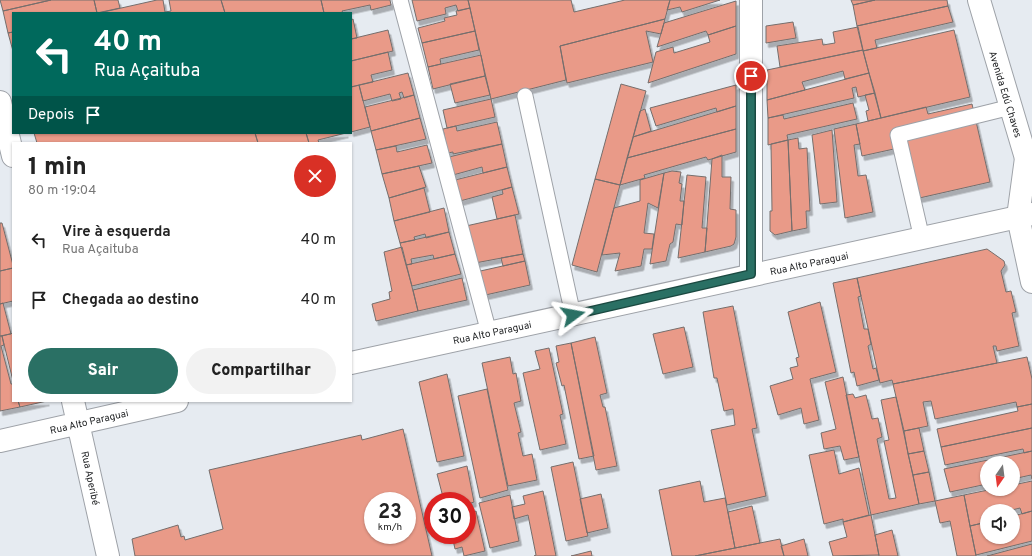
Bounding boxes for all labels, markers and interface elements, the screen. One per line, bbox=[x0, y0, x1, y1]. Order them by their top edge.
text: 40 m bbox=[94, 25, 162, 61]
icon: left bbox=[28, 28, 80, 80]
street label: Avenida Edú Chaves bbox=[985, 50, 1024, 140]
pin bbox=[734, 59, 768, 93]
text: Rua Açaituba bbox=[94, 60, 200, 83]
icon: arrive bbox=[740, 65, 762, 87]
icon: arrive bbox=[82, 104, 104, 126]
text: Depois bbox=[28, 106, 74, 125]
text: 1 min bbox=[28, 153, 87, 183]
button: close bbox=[294, 155, 336, 197]
text: 80 m · 19:04 bbox=[28, 183, 96, 199]
text: Vire à esquerda bbox=[62, 223, 171, 242]
icon: left bbox=[28, 229, 50, 251]
text: 40 m bbox=[301, 231, 336, 250]
text: Rua Açaituba bbox=[62, 242, 139, 258]
street label: Rua Alto Paraguai bbox=[769, 250, 850, 279]
icon: arrive bbox=[28, 289, 50, 311]
text: Chegada ao destino bbox=[62, 291, 199, 310]
text: 40 m bbox=[301, 291, 336, 310]
position arrow bbox=[552, 294, 594, 336]
street label: Rua Alto Paraguai bbox=[452, 319, 533, 348]
button: Sair bbox=[28, 348, 178, 394]
button: Compartilhar bbox=[186, 348, 336, 394]
street label: Rua Alto Paraguai bbox=[49, 407, 130, 438]
street label: Rua Aperibé bbox=[77, 450, 102, 507]
north arrow bbox=[980, 456, 1020, 496]
map controls bbox=[980, 456, 1020, 544]
speed limit sign: 30 bbox=[424, 492, 476, 544]
text: 23 bbox=[378, 500, 402, 526]
button: sound bbox=[980, 504, 1020, 544]
text: km/h bbox=[378, 521, 402, 534]

